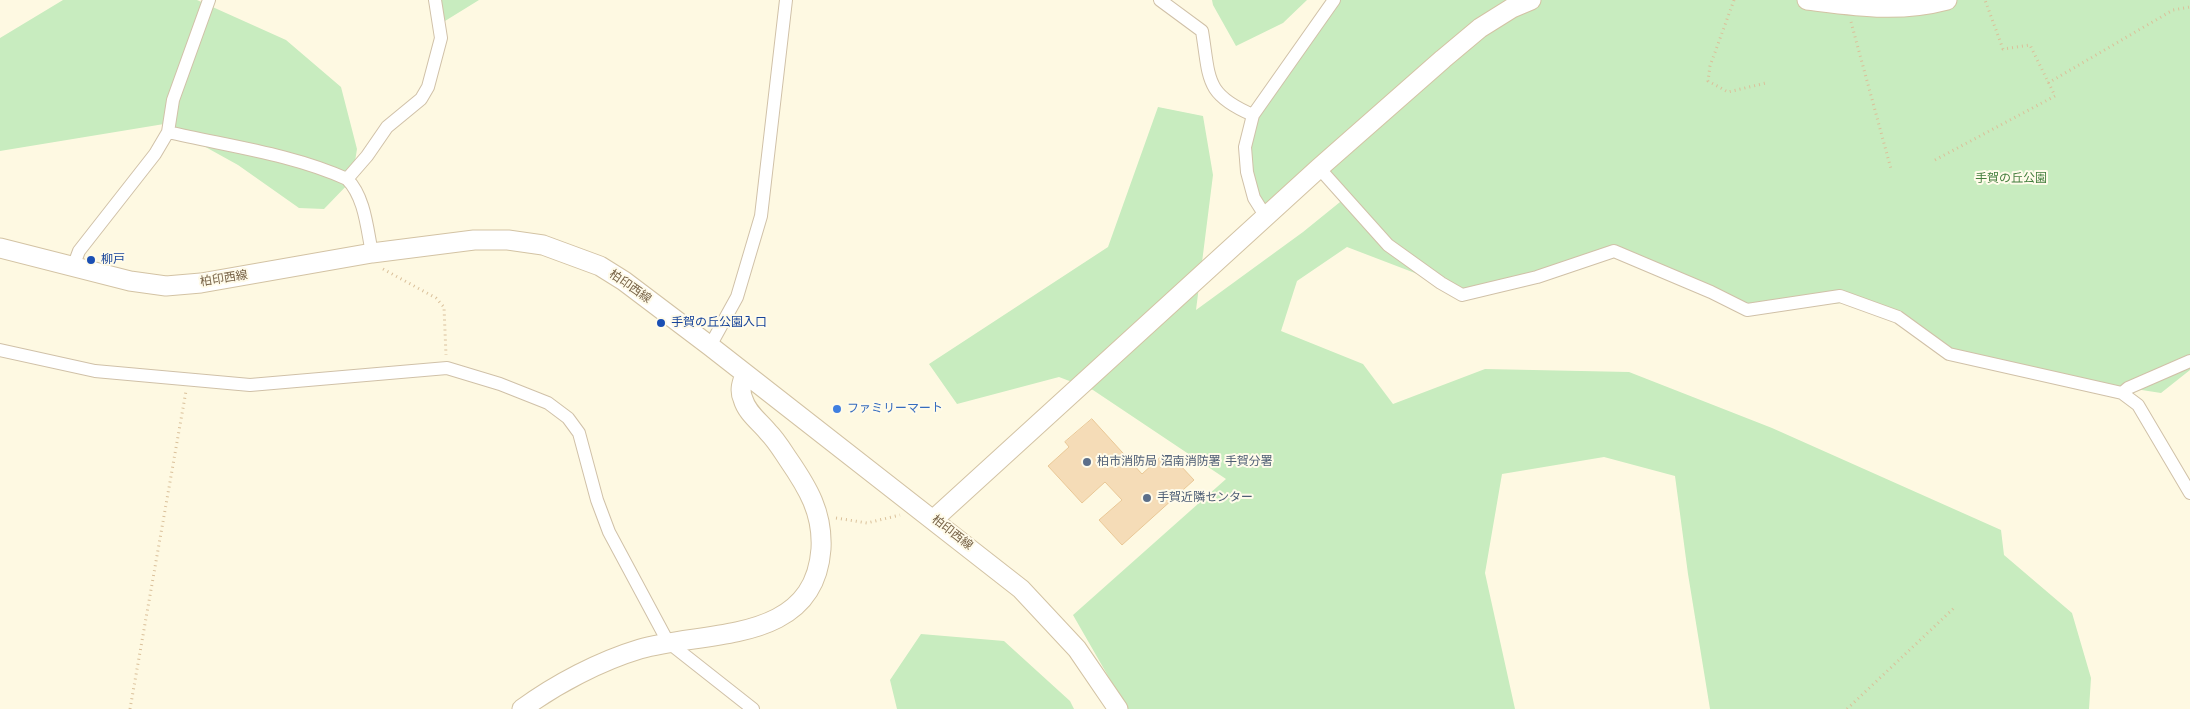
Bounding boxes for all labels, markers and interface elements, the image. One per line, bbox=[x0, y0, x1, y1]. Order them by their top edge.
park label: 手賀の丘公園 bbox=[1975, 172, 2047, 186]
place label: 柳戸 bbox=[101, 253, 125, 267]
marker: 柳戸 bbox=[85, 254, 97, 266]
street label: 柏印西線 bbox=[606, 267, 654, 307]
street label: 柏印西線 bbox=[199, 268, 249, 290]
place label: 手賀の丘公園入口 bbox=[671, 316, 767, 330]
marker: 手賀の丘公園入口 bbox=[655, 317, 667, 329]
place label: ファミリーマート bbox=[847, 402, 943, 416]
marker: ファミリーマート bbox=[831, 403, 843, 415]
place label: 柏市消防局 沼南消防署 手賀分署 bbox=[1097, 455, 1273, 469]
marker: 柏市消防局 沼南消防署 手賀分署 bbox=[1081, 456, 1093, 468]
place label: 手賀近隣センター bbox=[1157, 491, 1253, 505]
marker: 手賀近隣センター bbox=[1141, 492, 1153, 504]
street label: 柏印西線 bbox=[929, 513, 975, 553]

